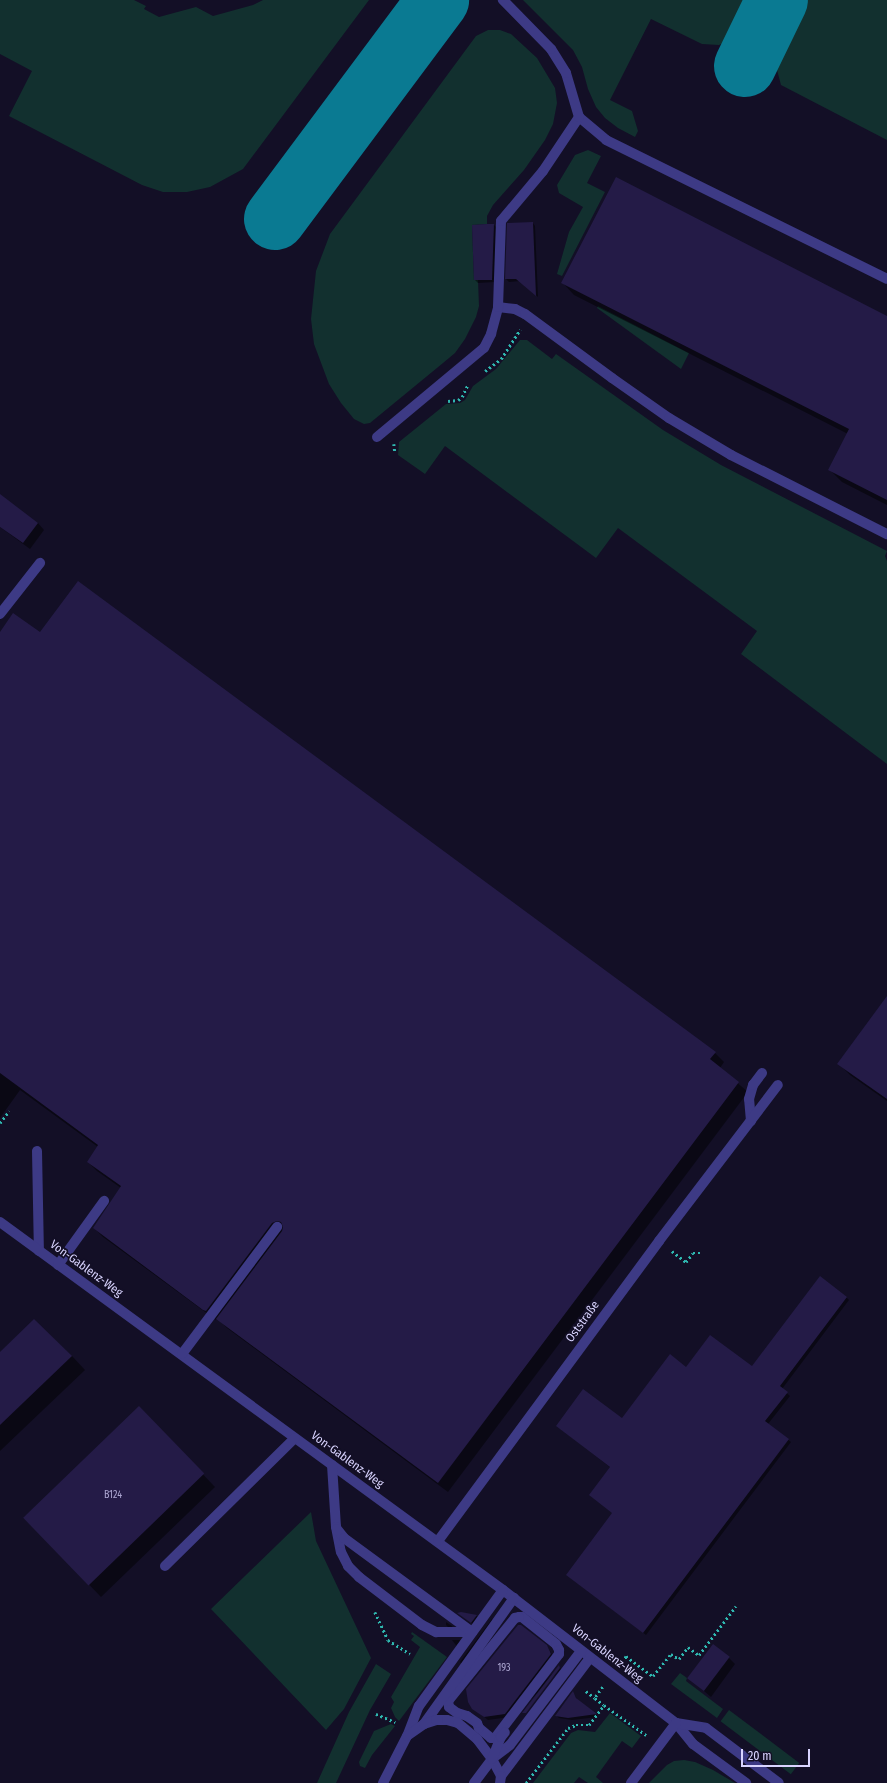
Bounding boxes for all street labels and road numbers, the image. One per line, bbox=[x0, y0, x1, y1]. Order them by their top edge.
street label: Von-Gablenz-Weg bbox=[47, 1238, 125, 1300]
street label: Oststraße bbox=[563, 1298, 603, 1346]
street label: Von-Gablenz-Weg bbox=[308, 1429, 386, 1491]
street label: Von-Gablenz-Weg bbox=[568, 1622, 646, 1686]

